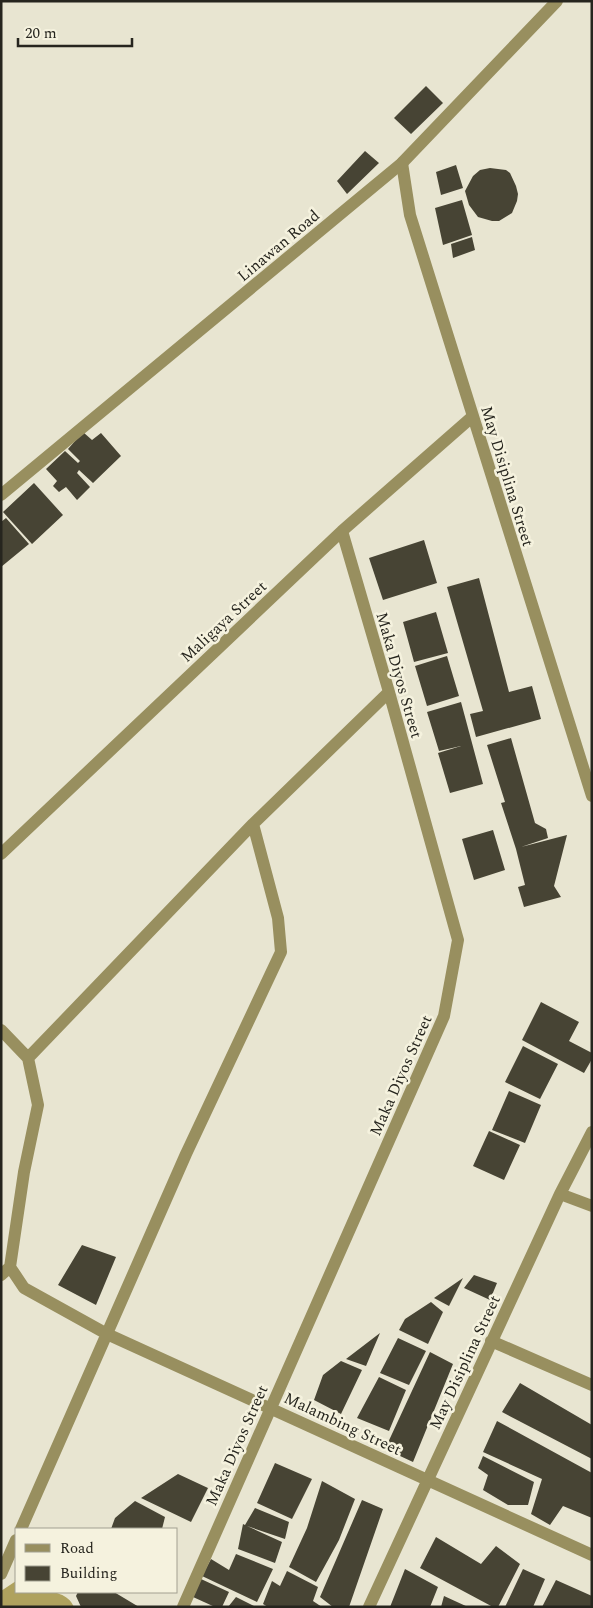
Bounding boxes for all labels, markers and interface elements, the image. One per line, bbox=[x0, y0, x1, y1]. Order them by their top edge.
scale bar bbox=[18, 15, 131, 47]
text: 20 m bbox=[25, 22, 57, 45]
street label: Linawan Road bbox=[232, 204, 325, 288]
street label: May Disiplina Street bbox=[474, 403, 540, 550]
street label: Maligaya Street bbox=[175, 575, 273, 668]
street label: Maka Diyos Street bbox=[370, 609, 429, 741]
street label: Maka Diyos Street bbox=[363, 1011, 438, 1140]
street label: May Disiplina Street bbox=[423, 1291, 507, 1434]
street label: Maka Diyos Street bbox=[199, 1381, 274, 1510]
street label: Malambing Street bbox=[280, 1386, 406, 1462]
legend bbox=[15, 1528, 178, 1593]
text: Road bbox=[60, 1537, 94, 1560]
text: Building bbox=[60, 1562, 117, 1585]

